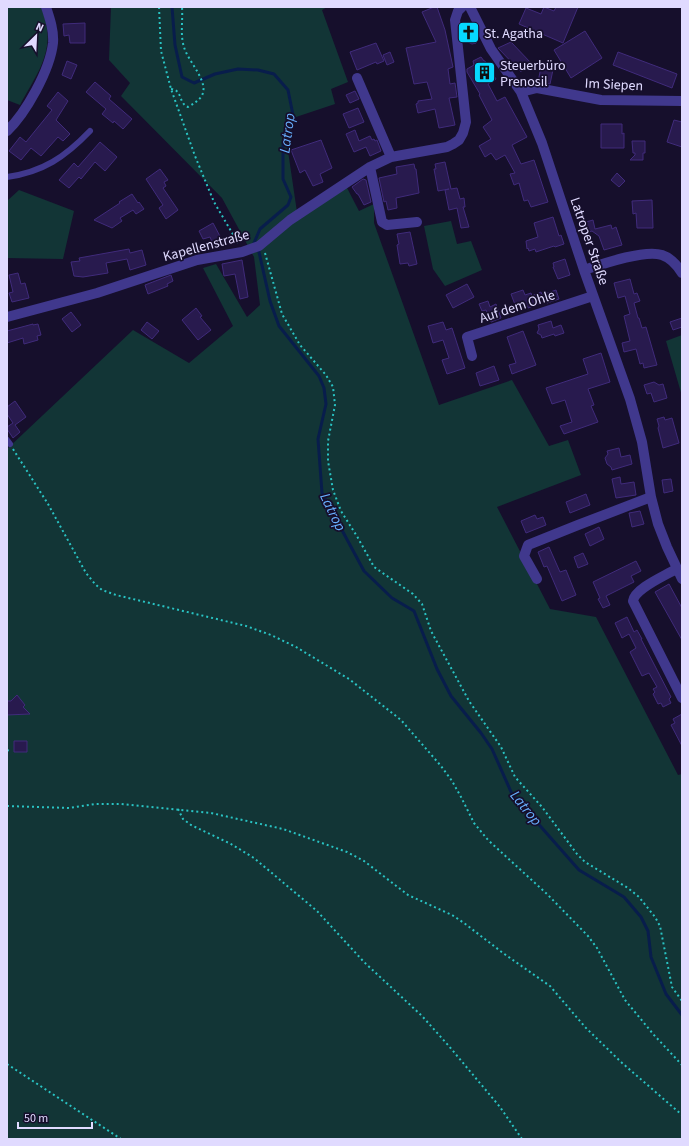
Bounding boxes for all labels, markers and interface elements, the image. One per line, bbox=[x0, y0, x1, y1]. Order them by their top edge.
north arrow bbox=[16, 16, 56, 56]
text: N bbox=[33, 19, 46, 36]
church icon: St. Agatha bbox=[456, 20, 482, 46]
place label: St. Agatha bbox=[484, 24, 543, 44]
place label: Steuerbüro Prenosil bbox=[500, 56, 566, 92]
building icon: Steuerbüro Prenosil bbox=[471, 60, 497, 86]
street label: Im Siepen bbox=[584, 73, 644, 97]
water label: Latrop bbox=[274, 112, 301, 155]
street label: Latroper Straße bbox=[565, 195, 613, 288]
street label: Kapellenstraße bbox=[161, 225, 252, 267]
street label: Auf dem Ohle bbox=[477, 285, 558, 329]
water label: Latrop bbox=[314, 489, 351, 535]
water label: Latrop bbox=[505, 786, 546, 831]
scale bar bbox=[18, 1104, 92, 1130]
text: 50 m bbox=[24, 1110, 48, 1127]

